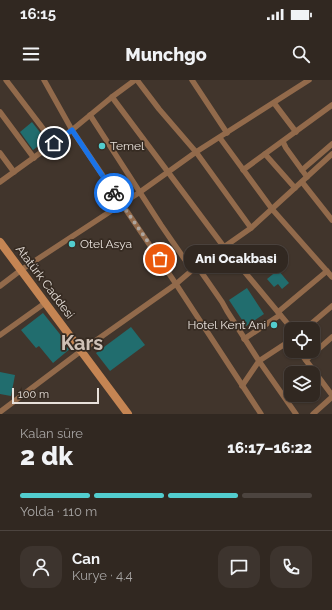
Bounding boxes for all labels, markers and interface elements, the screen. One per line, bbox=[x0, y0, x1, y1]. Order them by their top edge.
text: 16:15 bbox=[20, 5, 56, 23]
icon: menu bbox=[20, 43, 42, 65]
icon: search bbox=[290, 43, 312, 65]
text: Munchgo bbox=[125, 44, 207, 65]
pin bbox=[37, 126, 71, 160]
icon: home bbox=[43, 132, 65, 154]
place label: Temel bbox=[110, 139, 145, 153]
marker: Temel bbox=[97, 141, 107, 151]
courier bbox=[94, 173, 134, 213]
icon: bike bbox=[103, 182, 125, 204]
place label: Otel Asya bbox=[80, 237, 132, 251]
marker: Otel Asya bbox=[67, 239, 77, 249]
pin bbox=[143, 242, 177, 276]
street label: Atatürk Caddesi bbox=[13, 243, 77, 321]
callout: Ani Ocakbasi bbox=[184, 245, 288, 273]
icon: bag bbox=[149, 248, 171, 270]
text: Ani Ocakbasi bbox=[195, 251, 277, 266]
place label: Hotel Kent Ani bbox=[188, 318, 266, 332]
marker: Hotel Kent Ani bbox=[269, 320, 279, 330]
map controls bbox=[284, 322, 320, 402]
button: locate bbox=[284, 322, 320, 358]
district label: Kars bbox=[61, 331, 103, 355]
button: layers bbox=[284, 366, 320, 402]
scale bar bbox=[12, 386, 99, 405]
text: 100 m bbox=[18, 388, 49, 401]
text: Kalan süre bbox=[20, 426, 83, 441]
text: 16:17–16:22 bbox=[227, 439, 312, 457]
text: 2 dk bbox=[20, 441, 73, 471]
text: Yolda · 110 m bbox=[20, 504, 97, 519]
button: person bbox=[20, 546, 62, 588]
button: chat bbox=[218, 546, 260, 588]
button: phone bbox=[270, 546, 312, 588]
text: Can bbox=[72, 550, 100, 568]
text: Kurye · 4.4 bbox=[72, 568, 133, 583]

